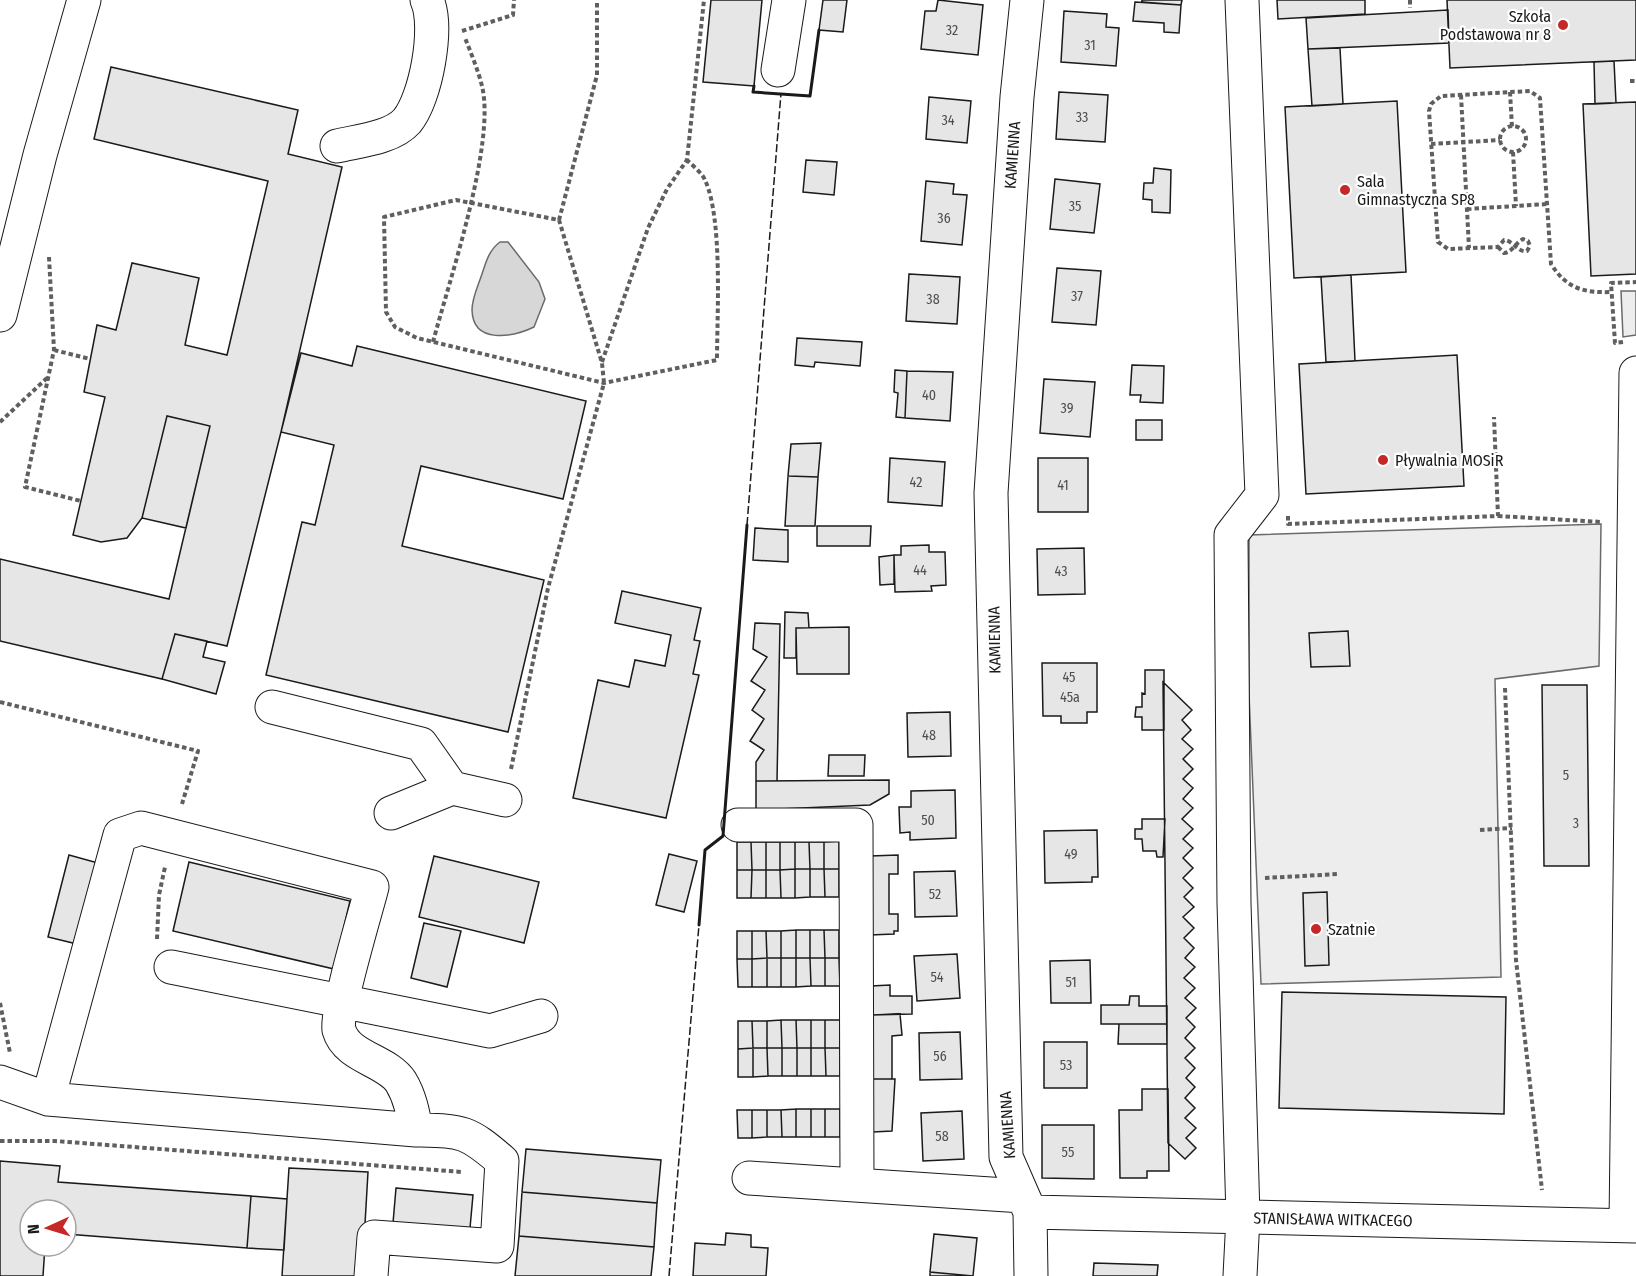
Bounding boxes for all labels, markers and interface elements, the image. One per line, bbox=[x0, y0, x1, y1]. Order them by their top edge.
place label: Szkoła Podstawowa nr 8 bbox=[1440, 7, 1551, 44]
marker: Szkoła Podstawowa nr 8 bbox=[1556, 18, 1570, 32]
house number: 32 bbox=[946, 22, 958, 39]
house number: 31 bbox=[1084, 37, 1096, 54]
house number: 33 bbox=[1076, 109, 1088, 126]
house number: 34 bbox=[941, 112, 955, 129]
street label: KAMIENNA bbox=[1001, 120, 1024, 190]
place label: Sala Gimnastyczna SP8 bbox=[1357, 172, 1475, 209]
marker: Sala Gimnastyczna SP8 bbox=[1338, 183, 1352, 197]
house number: 35 bbox=[1069, 198, 1081, 215]
house number: 36 bbox=[937, 210, 951, 227]
house number: 37 bbox=[1071, 288, 1083, 305]
house number: 38 bbox=[926, 291, 940, 308]
house number: 40 bbox=[922, 387, 936, 404]
house number: 39 bbox=[1061, 400, 1074, 417]
place label: Pływalnia MOSiR bbox=[1395, 451, 1504, 470]
marker: Pływalnia MOSiR bbox=[1376, 453, 1390, 467]
house number: 42 bbox=[910, 474, 922, 491]
house number: 41 bbox=[1057, 477, 1069, 494]
house number: 44 bbox=[913, 562, 927, 579]
house number: 43 bbox=[1055, 563, 1067, 580]
street label: KAMIENNA bbox=[984, 605, 1005, 674]
house number: 45 bbox=[1062, 669, 1076, 686]
house number: 45a bbox=[1060, 689, 1080, 706]
house number: 48 bbox=[922, 727, 936, 744]
house number: 5 bbox=[1563, 767, 1569, 784]
house number: 50 bbox=[921, 812, 935, 829]
house number: 3 bbox=[1573, 815, 1579, 832]
house number: 49 bbox=[1064, 846, 1078, 863]
house number: 52 bbox=[929, 886, 941, 903]
place label: Szatnie bbox=[1328, 920, 1375, 939]
marker: Szatnie bbox=[1309, 922, 1323, 936]
house number: 54 bbox=[930, 969, 944, 986]
house number: 51 bbox=[1065, 974, 1077, 991]
house number: 56 bbox=[933, 1048, 947, 1065]
house number: 53 bbox=[1060, 1057, 1072, 1074]
street label: KAMIENNA bbox=[996, 1090, 1019, 1159]
house number: 58 bbox=[935, 1128, 949, 1145]
house number: 55 bbox=[1062, 1144, 1074, 1161]
north arrow bbox=[18, 1198, 78, 1258]
street label: STANISŁAWA WITKACEGO bbox=[1253, 1209, 1413, 1230]
text: N bbox=[24, 1224, 43, 1234]

